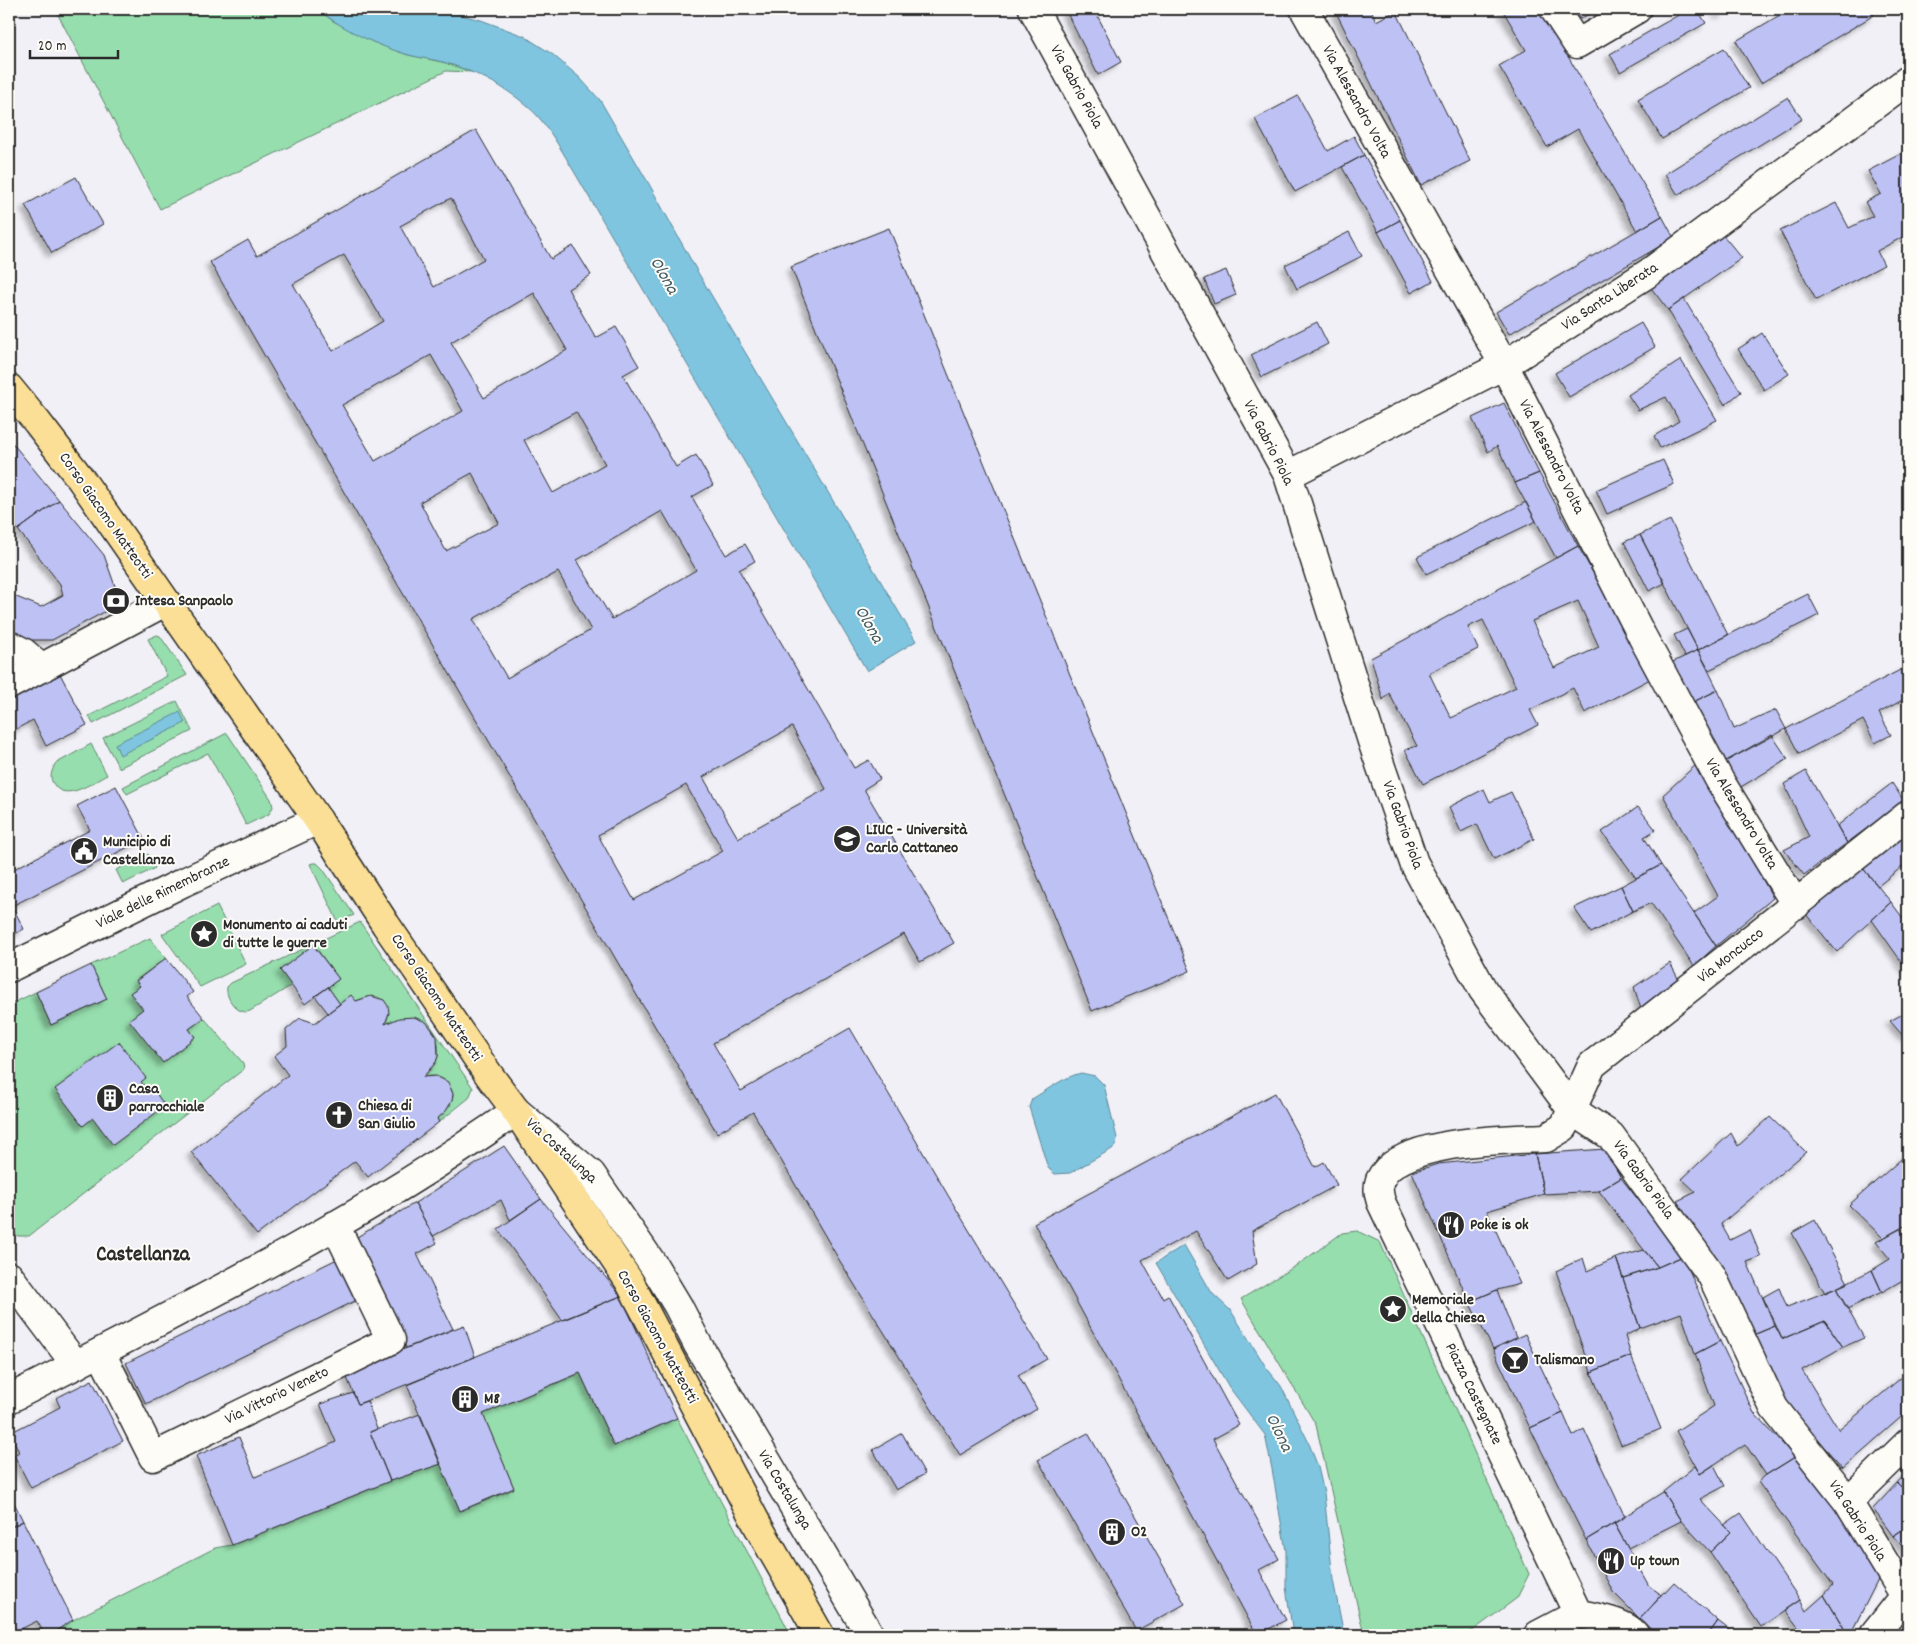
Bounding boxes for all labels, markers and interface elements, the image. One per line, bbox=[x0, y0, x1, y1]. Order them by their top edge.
scale bar bbox=[30, 28, 118, 60]
text: 20 m bbox=[38, 36, 66, 58]
street label: Via Gabrio Piola bbox=[1044, 41, 1109, 133]
street label: Via Alessandro Volta bbox=[1315, 41, 1397, 163]
water label: Olona bbox=[642, 253, 684, 301]
street label: Via Santa Liberata bbox=[1557, 257, 1663, 337]
street label: Via Alessandro Volta bbox=[1512, 396, 1590, 519]
street label: Via Gabrio Piola bbox=[1237, 397, 1299, 490]
street label: Corso Giacomo Matteotti bbox=[53, 448, 157, 584]
bank icon: Intesa Sanpaolo bbox=[101, 586, 131, 616]
place label: Intesa Sanpaolo bbox=[135, 590, 233, 613]
water label: Olona bbox=[847, 602, 889, 650]
street label: Via Alessandro Volta bbox=[1699, 754, 1784, 874]
street label: Via Gabrio Piola bbox=[1375, 778, 1429, 873]
place label: LIUC - Università Carlo Cattaneo bbox=[866, 819, 968, 860]
school or university icon: LIUC - Università Carlo Cattaneo bbox=[832, 824, 862, 854]
place label: Municipio di Castellanza bbox=[103, 831, 176, 872]
public building icon: Municipio di Castellanza bbox=[69, 836, 99, 866]
street label: Viale delle Rimembranze bbox=[92, 851, 234, 935]
place label: Monumento ai caduti di tutte le guerre bbox=[223, 914, 347, 955]
place icon: Monumento ai caduti di tutte le guerre bbox=[189, 919, 219, 949]
street label: Via Moncucco bbox=[1693, 923, 1769, 989]
street label: Corso Giacomo Matteotti bbox=[385, 929, 487, 1067]
place label: Casa parrocchiale bbox=[129, 1078, 204, 1119]
building icon: Casa parrocchiale bbox=[95, 1083, 125, 1113]
place label: Chiesa di San Giulio bbox=[358, 1095, 415, 1136]
church icon: Chiesa di San Giulio bbox=[324, 1100, 354, 1130]
street label: Via Costalunga bbox=[520, 1112, 602, 1190]
street label: Via Gabrio Piola bbox=[1606, 1136, 1680, 1225]
restaurant icon: Poke is ok bbox=[1436, 1210, 1466, 1240]
place label: Poke is ok bbox=[1470, 1214, 1529, 1237]
district label: Castellanza bbox=[96, 1241, 191, 1271]
street label: Corso Giacomo Matteotti bbox=[611, 1266, 703, 1408]
place label: Memoriale della Chiesa bbox=[1412, 1289, 1486, 1330]
place icon: Memoriale della Chiesa bbox=[1378, 1294, 1408, 1324]
street label: Piazza Castegnate bbox=[1438, 1339, 1508, 1449]
bar icon: Talismano bbox=[1500, 1345, 1530, 1375]
place label: Talismano bbox=[1534, 1349, 1594, 1372]
street label: Via Vittorio Veneto bbox=[221, 1361, 333, 1431]
building icon: M8 bbox=[450, 1384, 480, 1414]
place label: M8 bbox=[484, 1388, 500, 1411]
water label: Olona bbox=[1258, 1410, 1299, 1458]
street label: Via Costalunga bbox=[751, 1446, 817, 1535]
street label: Via Gabrio Piola bbox=[1822, 1476, 1892, 1566]
building icon: O2 bbox=[1097, 1517, 1127, 1547]
place label: O2 bbox=[1131, 1521, 1147, 1544]
restaurant icon: Up town bbox=[1596, 1546, 1626, 1576]
place label: Up town bbox=[1630, 1550, 1679, 1573]

